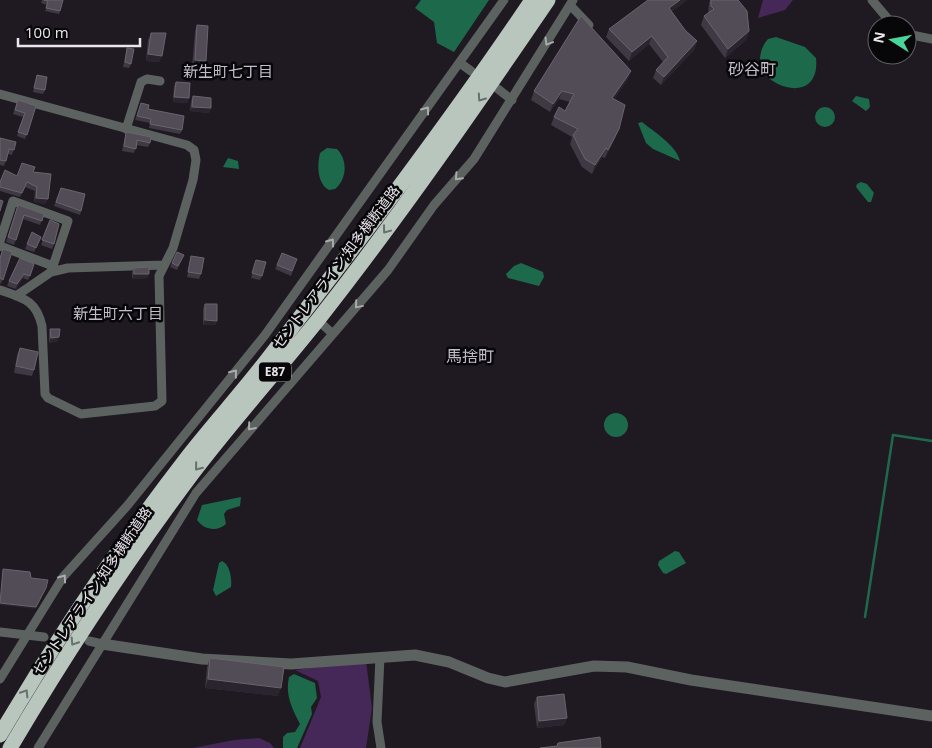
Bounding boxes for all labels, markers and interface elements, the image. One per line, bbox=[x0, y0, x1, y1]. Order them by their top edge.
scale bar bbox=[18, 15, 140, 47]
north arrow bbox=[867, 15, 917, 65]
text: 100 m bbox=[25, 22, 69, 42]
text: N bbox=[868, 30, 889, 45]
one-way arrow bbox=[545, 36, 555, 45]
district label: 砂谷町 bbox=[728, 58, 776, 80]
district label: 新生町七丁目 bbox=[183, 61, 273, 81]
one-way arrow bbox=[478, 92, 487, 102]
one-way arrow bbox=[420, 106, 429, 116]
one-way arrow bbox=[455, 171, 464, 180]
street label: セントレアライン;知多横断道路 bbox=[268, 181, 403, 352]
one-way arrow bbox=[383, 224, 391, 233]
one-way arrow bbox=[325, 238, 334, 248]
one-way arrow bbox=[355, 299, 364, 308]
district label: 新生町六丁目 bbox=[73, 303, 163, 323]
district label: 馬捨町 bbox=[446, 345, 494, 367]
road number: E87 bbox=[259, 362, 291, 382]
one-way arrow bbox=[229, 369, 238, 378]
one-way arrow bbox=[248, 421, 257, 430]
one-way arrow bbox=[196, 461, 204, 470]
street label: セントレアライン;知多横断道路 bbox=[28, 503, 155, 679]
one-way arrow bbox=[58, 575, 66, 584]
one-way arrow bbox=[71, 637, 80, 646]
one-way arrow bbox=[18, 689, 28, 698]

